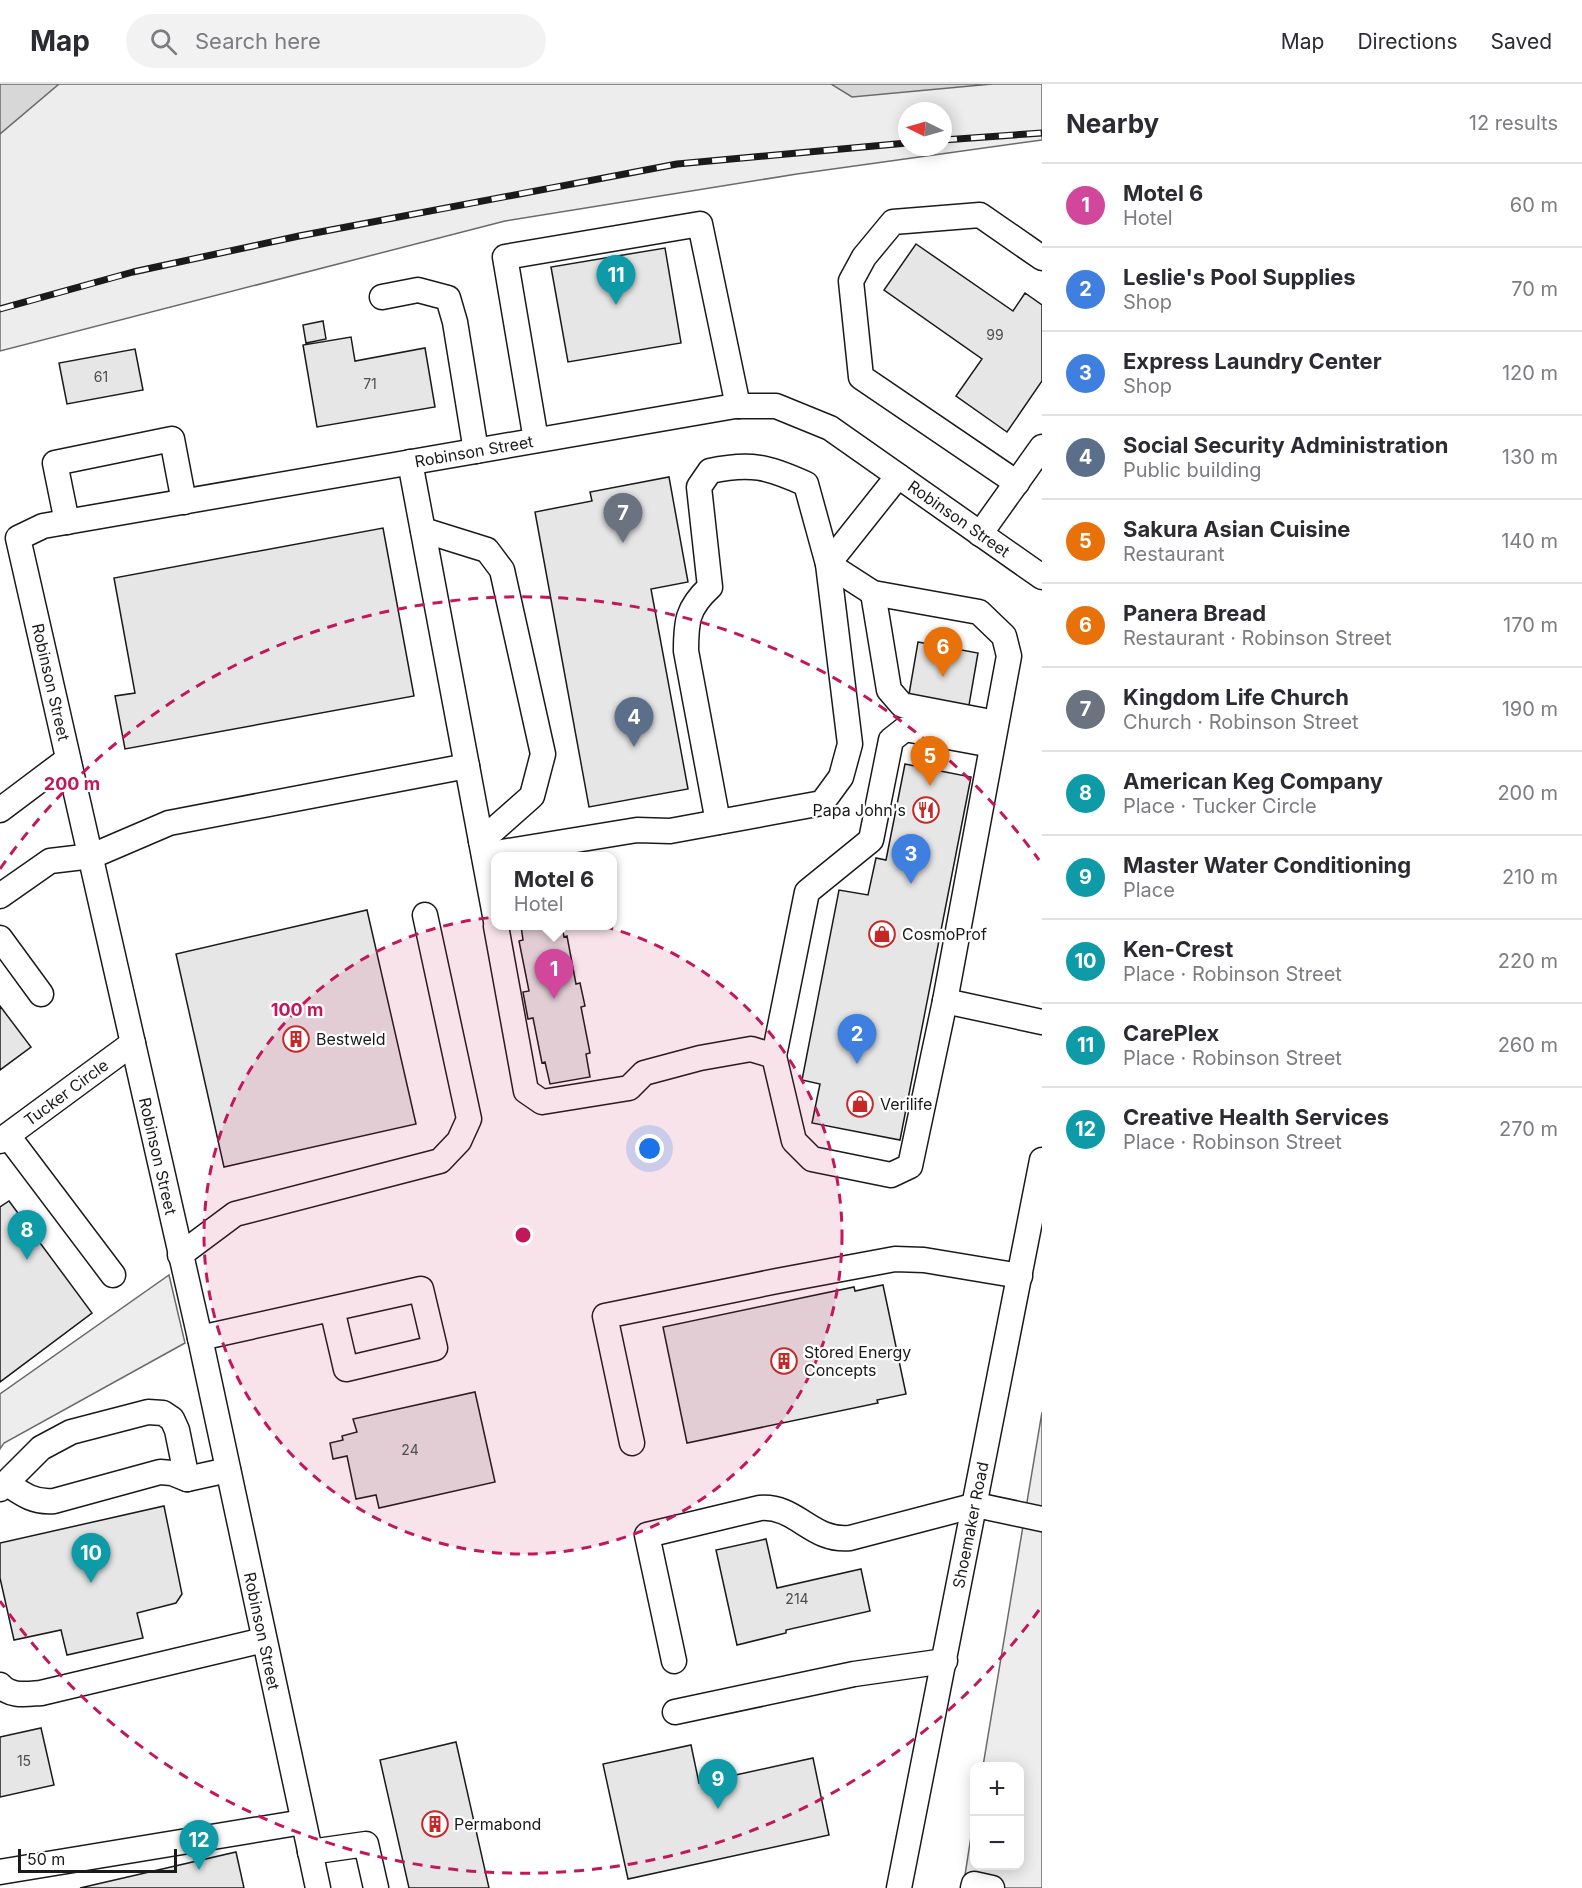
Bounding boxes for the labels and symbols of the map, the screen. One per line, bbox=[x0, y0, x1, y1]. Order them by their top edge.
north arrow bbox=[898, 102, 952, 156]
pin: 11 bbox=[596, 256, 636, 305]
house number: 99 bbox=[986, 326, 1004, 343]
house number: 61 bbox=[94, 368, 108, 385]
house number: 71 bbox=[363, 375, 377, 392]
street label: Robinson Street bbox=[413, 431, 535, 471]
street label: Robinson Street bbox=[904, 476, 1014, 561]
pin: 7 bbox=[604, 494, 642, 543]
street label: Robinson Street bbox=[28, 621, 74, 743]
pin: 6 bbox=[924, 628, 962, 677]
pin: 4 bbox=[614, 698, 654, 747]
pin: 5 bbox=[910, 736, 950, 786]
text: 200 m bbox=[44, 773, 100, 794]
restaurant icon: Papa John's bbox=[911, 795, 941, 825]
place label: Papa John's bbox=[812, 800, 906, 820]
pin: 3 bbox=[892, 834, 930, 884]
shop icon: CosmoProf bbox=[867, 919, 897, 949]
place label: CosmoProf bbox=[902, 924, 987, 944]
pin: 1 bbox=[534, 950, 574, 999]
text: 100 m bbox=[271, 999, 323, 1020]
pin: 2 bbox=[838, 1014, 876, 1064]
building icon: Bestweld bbox=[281, 1024, 311, 1054]
place label: Bestweld bbox=[316, 1029, 386, 1049]
street label: Tucker Circle bbox=[20, 1055, 112, 1130]
shop icon: Verilife bbox=[845, 1089, 875, 1119]
place label: Verilife bbox=[880, 1094, 932, 1114]
street label: Robinson Street bbox=[135, 1095, 181, 1217]
your location bbox=[635, 1134, 664, 1163]
pin: 8 bbox=[8, 1210, 46, 1260]
centre of rings bbox=[513, 1225, 533, 1245]
place label: Stored Energy Concepts bbox=[804, 1342, 911, 1380]
building icon: Stored Energy Concepts bbox=[769, 1346, 799, 1376]
house number: 24 bbox=[401, 1441, 419, 1458]
street label: Shoemaker Road bbox=[948, 1460, 993, 1590]
pin: 10 bbox=[72, 1534, 110, 1583]
street label: Robinson Street bbox=[240, 1570, 284, 1692]
house number: 214 bbox=[785, 1590, 809, 1607]
house number: 15 bbox=[17, 1752, 31, 1769]
pin: 9 bbox=[698, 1760, 738, 1809]
building icon: Permabond bbox=[420, 1809, 450, 1839]
place label: Permabond bbox=[454, 1814, 541, 1834]
pin: 12 bbox=[180, 1820, 218, 1870]
scale bar bbox=[18, 1846, 177, 1874]

